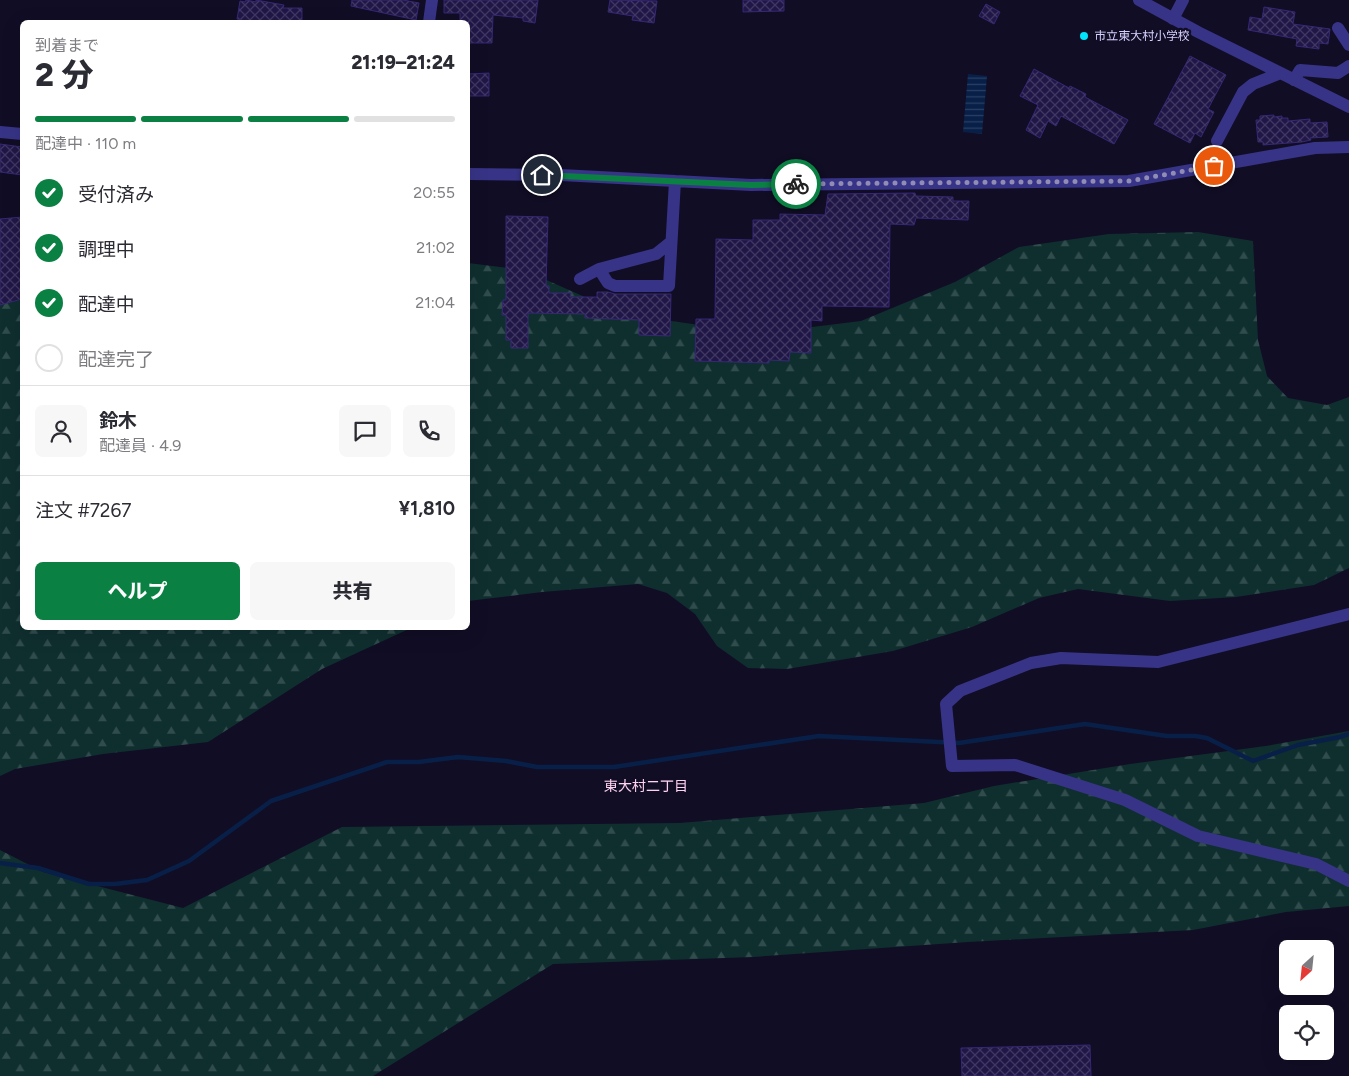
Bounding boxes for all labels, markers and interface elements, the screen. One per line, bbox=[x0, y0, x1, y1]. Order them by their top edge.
place label: 市立東大村小学校 bbox=[1094, 29, 1190, 43]
marker: 市立東大村小学校 bbox=[1078, 30, 1090, 42]
text: 到着まで bbox=[35, 36, 99, 55]
text: 21:19–21:24 bbox=[351, 51, 455, 74]
text: 2 分 bbox=[35, 56, 93, 94]
text: 配達中 · 110 m bbox=[35, 134, 136, 153]
pin bbox=[1193, 145, 1235, 187]
icon: bag bbox=[1200, 152, 1228, 180]
pin bbox=[521, 154, 563, 196]
courier bbox=[771, 159, 821, 209]
icon: home bbox=[528, 161, 556, 189]
icon: bike bbox=[782, 170, 810, 198]
icon: check bbox=[35, 179, 63, 207]
text: 受付済み bbox=[78, 183, 154, 206]
text: 20:55 bbox=[413, 183, 455, 202]
icon: check bbox=[35, 234, 63, 262]
text: 調理中 bbox=[78, 238, 135, 261]
text: 21:02 bbox=[416, 238, 455, 257]
icon: check bbox=[35, 289, 63, 317]
text: 配達中 bbox=[78, 293, 135, 316]
text: 21:04 bbox=[415, 293, 455, 312]
text: 配達完了 bbox=[78, 348, 154, 371]
button: person bbox=[35, 405, 87, 457]
button: chat bbox=[339, 405, 391, 457]
button: phone bbox=[403, 405, 455, 457]
text: 鈴木 bbox=[99, 409, 137, 432]
text: 配達員 · 4.9 bbox=[99, 436, 181, 455]
text: ¥1,810 bbox=[399, 497, 455, 520]
text: 注文 #7267 bbox=[35, 499, 131, 522]
button: ヘルプ bbox=[35, 562, 240, 620]
button: 共有 bbox=[250, 562, 455, 620]
district label: 東大村二丁目 bbox=[604, 778, 688, 795]
north arrow bbox=[1279, 940, 1334, 995]
map controls bbox=[1279, 940, 1334, 1060]
button: locate bbox=[1279, 1005, 1334, 1060]

